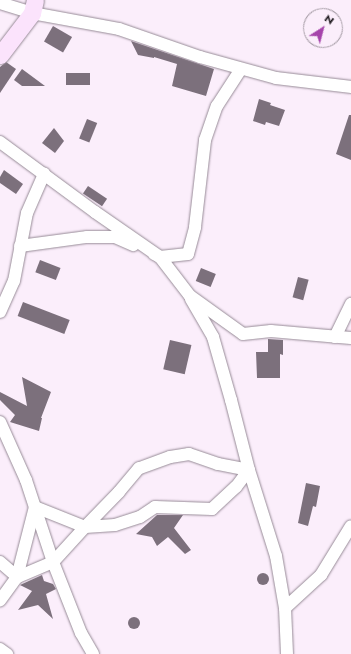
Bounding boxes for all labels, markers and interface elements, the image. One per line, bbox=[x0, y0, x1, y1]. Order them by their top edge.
north arrow bbox=[303, 8, 343, 48]
text: N bbox=[321, 10, 338, 28]

